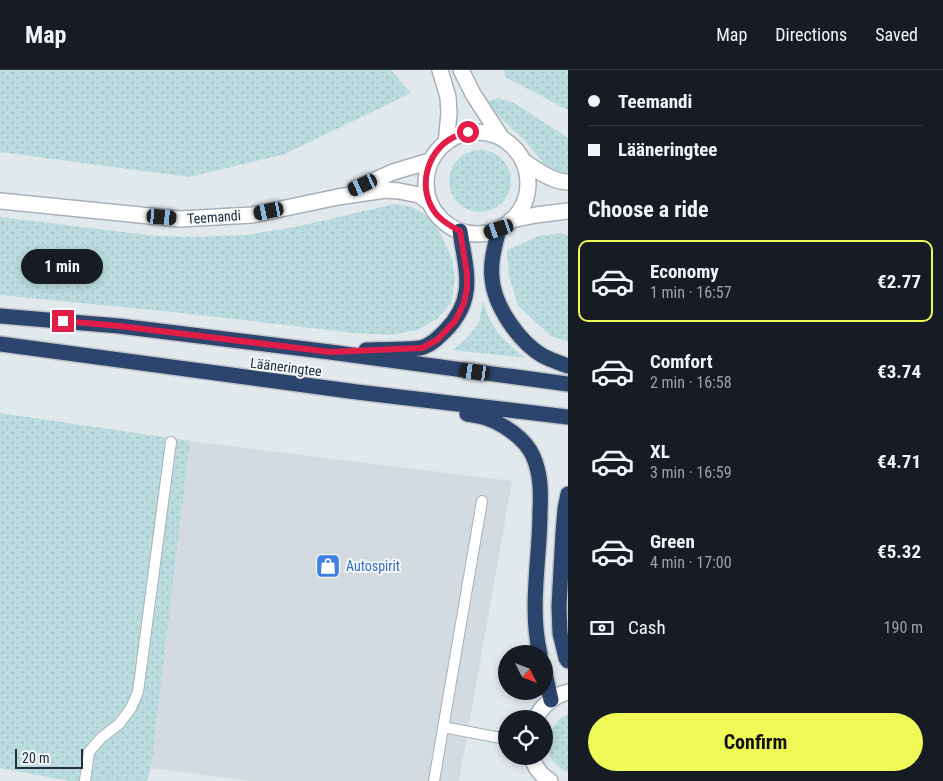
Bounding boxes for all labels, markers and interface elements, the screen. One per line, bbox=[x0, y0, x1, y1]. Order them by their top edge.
text: Map bbox=[25, 21, 66, 49]
text: Map bbox=[716, 24, 747, 45]
text: Directions bbox=[775, 24, 847, 45]
text: Saved bbox=[875, 24, 918, 45]
text: Teemandi bbox=[618, 90, 692, 113]
route start bbox=[457, 121, 479, 143]
text: Lääneringtee bbox=[618, 138, 717, 161]
car bbox=[346, 172, 379, 198]
text: Choose a ride bbox=[588, 197, 709, 222]
car bbox=[252, 201, 285, 221]
street label: Teemandi bbox=[187, 207, 241, 227]
car bbox=[146, 208, 177, 226]
car bbox=[482, 217, 515, 241]
callout: 1 min bbox=[22, 248, 104, 284]
text: 1 min bbox=[44, 257, 80, 276]
icon: car bbox=[590, 259, 635, 304]
text: Economy bbox=[650, 260, 719, 283]
text: €2.77 bbox=[877, 270, 921, 293]
text: 1 min · 16:57 bbox=[650, 283, 732, 302]
route end bbox=[52, 310, 74, 332]
icon: car bbox=[590, 349, 635, 394]
text: Comfort bbox=[650, 350, 713, 373]
street label: Lääneringtee bbox=[249, 355, 323, 379]
text: €3.74 bbox=[877, 360, 921, 383]
car bbox=[459, 362, 490, 382]
text: 2 min · 16:58 bbox=[650, 373, 732, 392]
icon: car bbox=[590, 439, 635, 484]
text: XL bbox=[650, 440, 670, 463]
text: €4.71 bbox=[877, 450, 921, 473]
text: 3 min · 16:59 bbox=[650, 463, 732, 482]
icon: car bbox=[590, 529, 635, 574]
text: Green bbox=[650, 530, 695, 553]
text: €5.32 bbox=[877, 540, 921, 563]
shop icon: Autospirit bbox=[315, 553, 341, 579]
text: 4 min · 17:00 bbox=[650, 553, 732, 572]
place label: Autospirit bbox=[346, 558, 400, 574]
icon: cash bbox=[588, 614, 616, 642]
text: Cash bbox=[628, 616, 666, 639]
text: 190 m bbox=[884, 618, 923, 637]
north arrow bbox=[498, 645, 552, 700]
map controls bbox=[498, 645, 553, 765]
button: locate bbox=[498, 710, 553, 765]
button: Confirm bbox=[588, 713, 923, 771]
scale bar bbox=[15, 746, 82, 769]
text: 20 m bbox=[22, 750, 50, 766]

